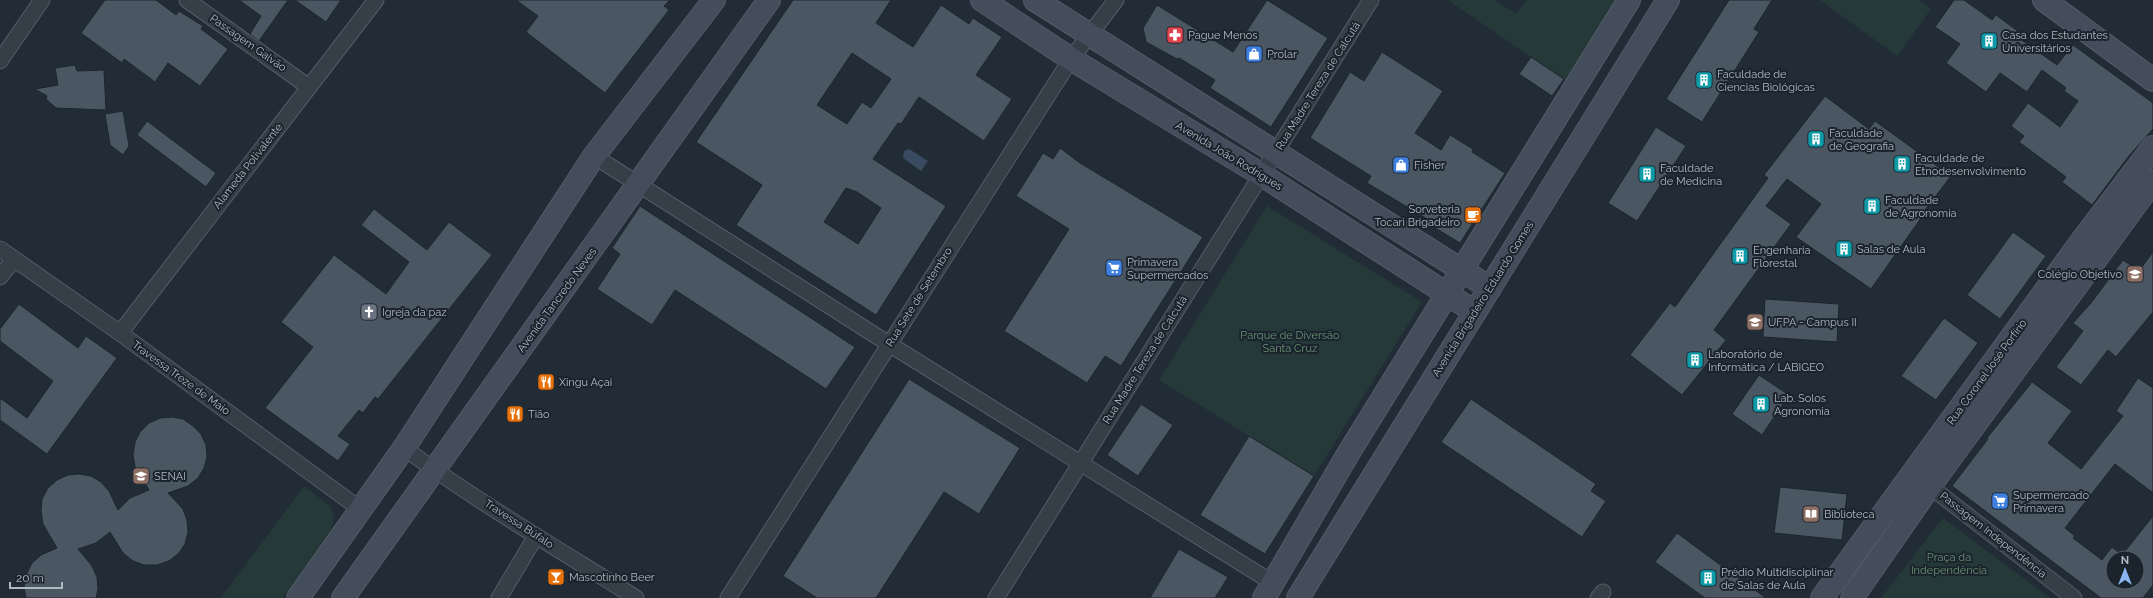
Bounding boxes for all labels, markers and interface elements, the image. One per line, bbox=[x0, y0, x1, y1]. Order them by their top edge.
street label: Passagem Galvão bbox=[207, 12, 289, 75]
street label: Rua Madre Tereza de Calcutá bbox=[1273, 20, 1363, 152]
pharmacy icon: Pague Menos bbox=[1165, 25, 1185, 45]
place label: Pague Menos bbox=[1188, 29, 1258, 42]
place label: Casa dos Estudantes Universitários bbox=[2002, 29, 2108, 55]
building icon: Casa dos Estudantes Universitários bbox=[1979, 31, 1999, 51]
shop icon: Prolar bbox=[1244, 44, 1264, 64]
place label: Prolar bbox=[1267, 48, 1297, 61]
place label: Faculdade de Ciencias Biológicas bbox=[1717, 68, 1815, 94]
building icon: Faculdade de Ciencias Biológicas bbox=[1694, 70, 1714, 90]
street label: Avenida João Rodrigues bbox=[1173, 119, 1285, 193]
street label: Alameda Polivalente bbox=[211, 120, 286, 211]
place label: Faculdade de Geografia bbox=[1829, 127, 1894, 153]
building icon: Faculdade de Geografia bbox=[1806, 129, 1826, 149]
place label: Faculdade de Etnodesenvolvimento bbox=[1915, 152, 2026, 178]
building icon: Faculdade de Etnodesenvolvimento bbox=[1892, 154, 1912, 174]
shop icon: Fisher bbox=[1391, 155, 1411, 175]
place label: Fisher bbox=[1414, 159, 1445, 172]
place label: Faculdade de Medicina bbox=[1660, 162, 1722, 188]
building icon: Faculdade de Medicina bbox=[1637, 164, 1657, 184]
place label: Faculdade de Agronomia bbox=[1885, 194, 1957, 220]
building icon: Faculdade de Agronomia bbox=[1862, 196, 1882, 216]
place label: Sorveteria Tocari Brigadeiro bbox=[1375, 203, 1460, 229]
cafe icon: Sorveteria Tocari Brigadeiro bbox=[1463, 205, 1483, 225]
street label: Avenida Brigadeiro Eduardo Gomes bbox=[1430, 219, 1536, 379]
building icon: Salas de Aula bbox=[1834, 239, 1854, 259]
place label: Salas de Aula bbox=[1857, 243, 1925, 256]
place label: Engenharia Florestal bbox=[1753, 244, 1810, 270]
street label: Avenida Tancredo Neves bbox=[515, 245, 599, 355]
street label: Rua Sete de Setembro bbox=[883, 245, 955, 349]
building icon: Engenharia Florestal bbox=[1730, 246, 1750, 266]
place label: Primavera Supermercados bbox=[1127, 256, 1208, 282]
supermarket icon: Primavera Supermercados bbox=[1104, 258, 1124, 278]
school or university icon: Colégio Objetivo bbox=[2125, 264, 2145, 284]
place label: Colégio Objetivo bbox=[2038, 268, 2122, 281]
street label: Rua Madre Tereza de Calcutá bbox=[1100, 294, 1190, 426]
church icon: Igreja da paz bbox=[359, 302, 379, 322]
place label: Igreja da paz bbox=[382, 306, 447, 319]
school or university icon: UFPA - Campus II bbox=[1745, 312, 1765, 332]
place label: UFPA - Campus II bbox=[1768, 316, 1857, 329]
street label: Rua Coronel José Porfírio bbox=[1944, 316, 2030, 427]
park label: Parque de Diversão Santa Cruz bbox=[1240, 329, 1340, 355]
street label: Travessa Treze de Maio bbox=[130, 338, 233, 418]
place label: Laboratório de Informática / LABIGEO bbox=[1708, 348, 1824, 374]
building icon: Laboratório de Informática / LABIGEO bbox=[1685, 350, 1705, 370]
restaurant icon: Xingu Açai bbox=[536, 372, 556, 392]
place label: Xingu Açai bbox=[559, 376, 612, 389]
place label: Lab. Solos Agronomia bbox=[1774, 392, 1830, 418]
building icon: Lab. Solos Agronomia bbox=[1751, 394, 1771, 414]
restaurant icon: Tião bbox=[505, 404, 525, 424]
place label: Tião bbox=[528, 408, 550, 421]
school or university icon: SENAI bbox=[131, 466, 151, 486]
place label: SENAI bbox=[154, 470, 186, 483]
street label: Passagem Independência bbox=[1937, 489, 2049, 581]
place label: Supermercado Primavera bbox=[2013, 489, 2089, 515]
supermarket icon: Supermercado Primavera bbox=[1990, 491, 2010, 511]
street label: Travessa Búfalo bbox=[482, 497, 556, 551]
library icon: Biblioteca bbox=[1801, 504, 1821, 524]
place label: Biblioteca bbox=[1824, 508, 1874, 521]
north arrow bbox=[2105, 550, 2145, 590]
park label: Praça da Independência bbox=[1911, 551, 1987, 577]
text: N bbox=[2121, 554, 2129, 567]
scale bar bbox=[10, 564, 62, 590]
place label: Prédio Multidisciplinar de Salas de Aula bbox=[1721, 566, 1833, 592]
bar icon: Mascotinho Beer bbox=[546, 567, 566, 587]
building icon: Prédio Multidisciplinar de Salas de Aula bbox=[1698, 568, 1718, 588]
text: 20 m bbox=[16, 571, 44, 585]
place label: Mascotinho Beer bbox=[569, 571, 655, 584]

